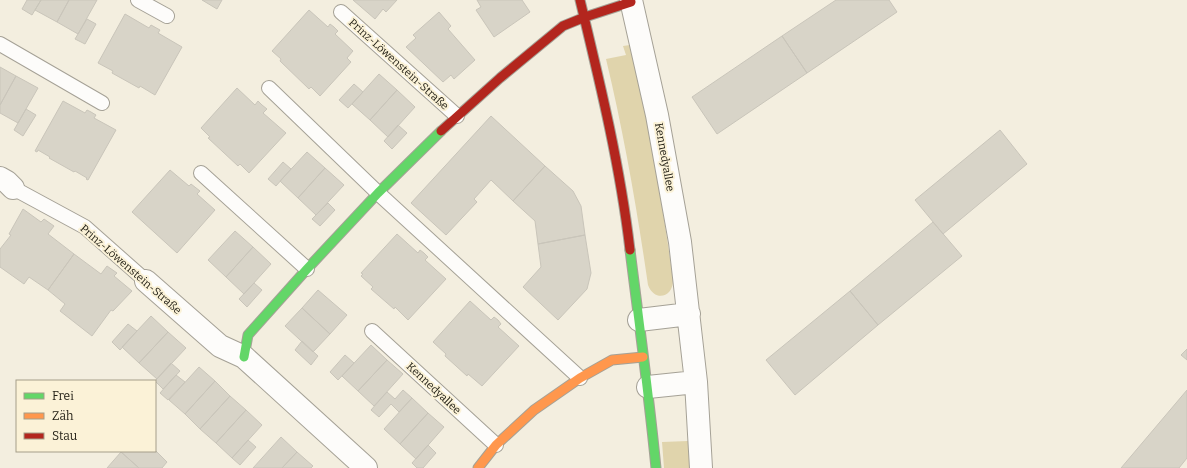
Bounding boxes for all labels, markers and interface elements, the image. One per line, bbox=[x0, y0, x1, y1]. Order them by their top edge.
street label: Prinz-Löwenstein-Straße bbox=[346, 16, 451, 113]
street label: Kennedyallee bbox=[652, 122, 677, 193]
street label: Prinz-Löwenstein-Straße bbox=[77, 222, 184, 317]
street label: Kennedyallee bbox=[404, 360, 464, 417]
legend bbox=[16, 380, 156, 452]
text: Frei bbox=[52, 389, 74, 403]
text: Zäh bbox=[52, 409, 74, 423]
text: Stau bbox=[52, 429, 78, 443]

